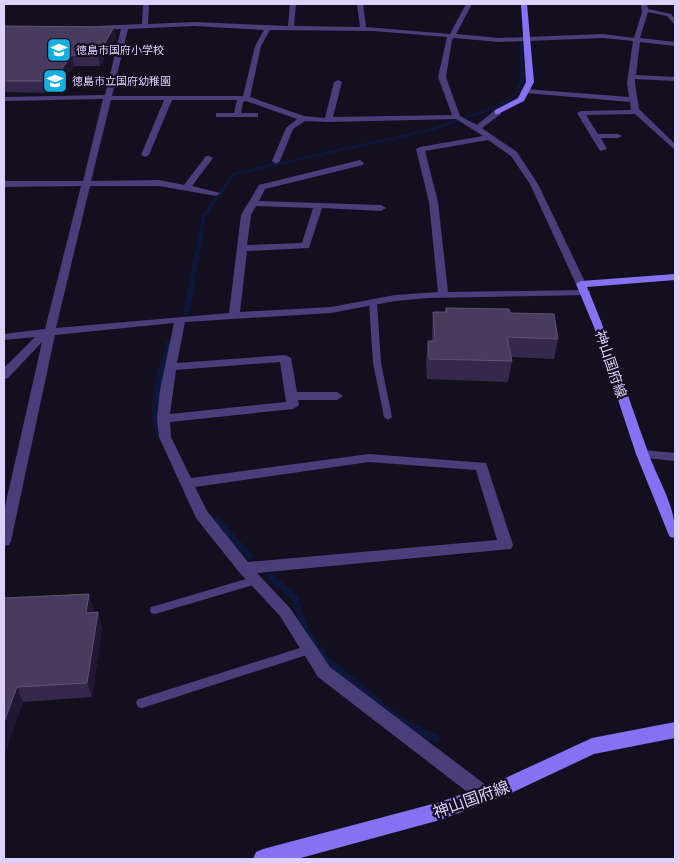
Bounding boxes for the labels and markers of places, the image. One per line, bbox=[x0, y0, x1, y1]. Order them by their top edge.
school or university icon: 徳島市国府小学校 bbox=[46, 37, 72, 63]
place label: 徳島市国府小学校 bbox=[76, 44, 164, 57]
school or university icon: 徳島市立国府幼稚園 bbox=[42, 68, 68, 94]
place label: 徳島市立国府幼稚園 bbox=[72, 75, 171, 88]

